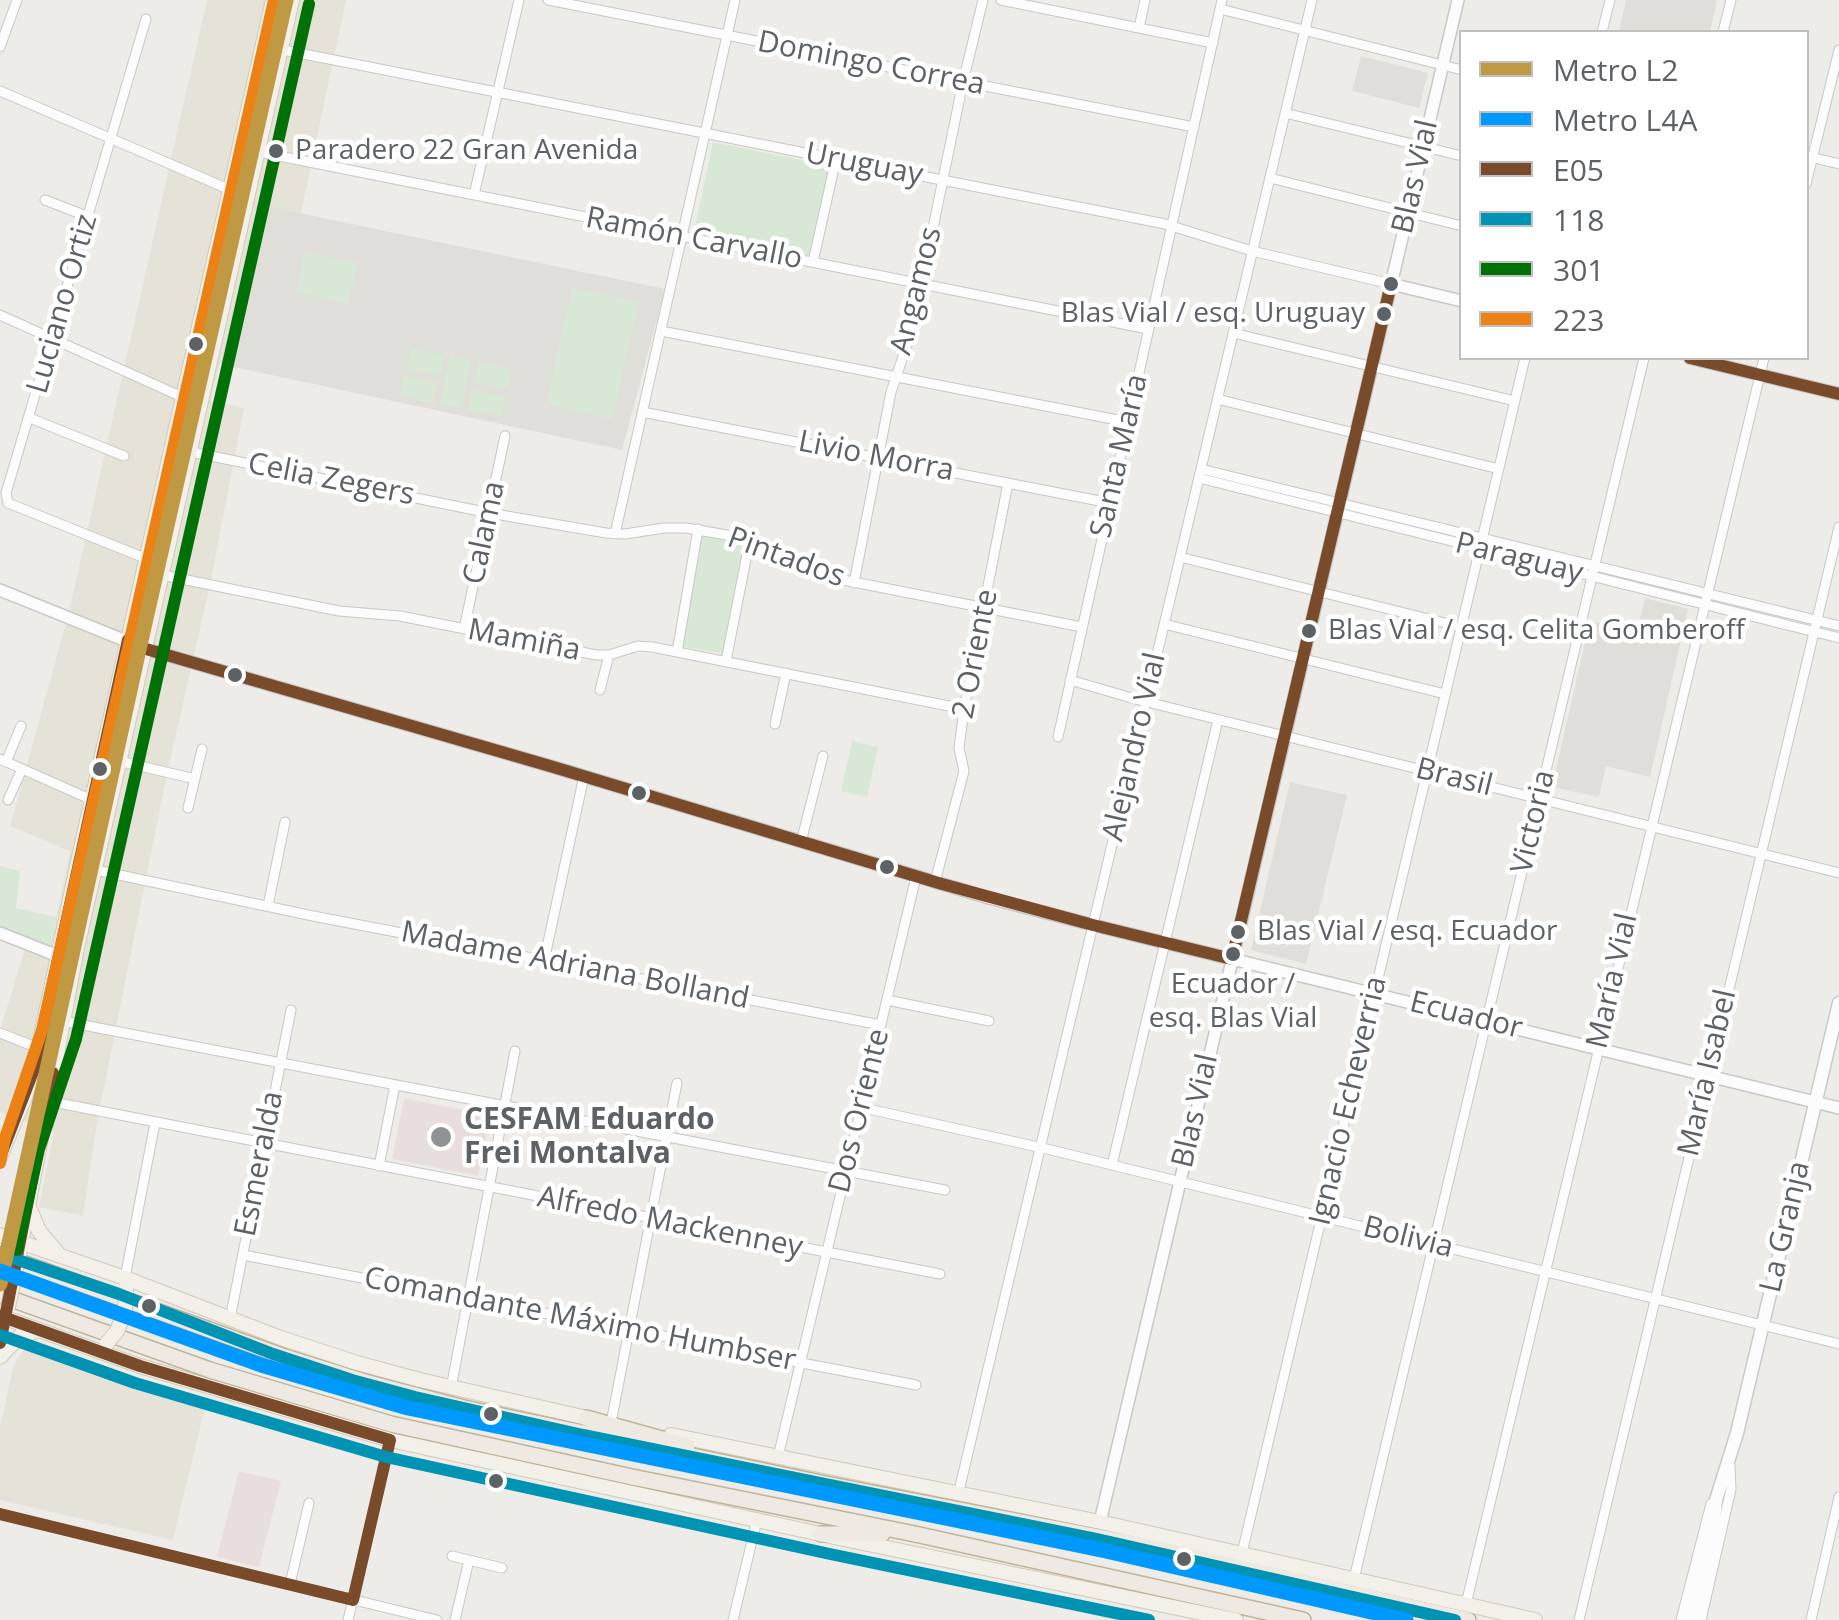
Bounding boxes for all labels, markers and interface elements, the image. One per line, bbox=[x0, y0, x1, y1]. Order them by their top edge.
street label: Domingo Correa bbox=[754, 24, 988, 104]
legend bbox=[1459, 30, 1809, 360]
text: Metro L2 bbox=[1553, 49, 1678, 90]
text: Metro L4A bbox=[1553, 99, 1697, 140]
street label: Blas Vial bbox=[1385, 117, 1447, 237]
place label: Paradero 22 Gran Avenida bbox=[295, 134, 638, 168]
street label: Uruguay bbox=[802, 136, 926, 194]
marker: Paradero 22 Gran Avenida bbox=[266, 141, 286, 161]
text: E05 bbox=[1553, 149, 1604, 190]
text: 118 bbox=[1553, 199, 1604, 240]
street label: Ramón Carvallo bbox=[583, 200, 805, 278]
street label: Luciano Ortiz bbox=[20, 210, 106, 398]
street label: Angamos bbox=[884, 223, 950, 359]
text: 301 bbox=[1553, 249, 1604, 290]
unlabelled marker bbox=[1381, 274, 1401, 294]
place label: Blas Vial / esq. Uruguay bbox=[1061, 297, 1365, 331]
text: 223 bbox=[1553, 299, 1604, 340]
marker: Blas Vial / esq. Uruguay bbox=[1374, 304, 1394, 324]
unlabelled marker bbox=[186, 334, 206, 354]
street label: Santa María bbox=[1084, 371, 1156, 541]
street label: Livio Morra bbox=[795, 424, 957, 490]
street label: Celia Zegers bbox=[245, 446, 417, 514]
street label: Calama bbox=[457, 478, 513, 588]
street label: Pintados bbox=[722, 520, 850, 596]
street label: Paraguay bbox=[1452, 526, 1586, 592]
street label: 2 Oriente bbox=[946, 586, 1006, 722]
street label: Mamiña bbox=[465, 612, 583, 670]
place label: Blas Vial / esq. Celita Gomberoff bbox=[1328, 614, 1745, 648]
marker: Blas Vial / esq. Celita Gomberoff bbox=[1299, 621, 1319, 641]
street label: Alejandro Vial bbox=[1096, 649, 1174, 845]
unlabelled marker bbox=[225, 665, 245, 685]
street label: Brasil bbox=[1412, 751, 1496, 805]
unlabelled marker bbox=[90, 759, 110, 779]
street label: Victoria bbox=[1505, 767, 1563, 877]
unlabelled marker bbox=[629, 783, 649, 803]
unlabelled marker bbox=[877, 857, 897, 877]
street label: María Vial bbox=[1580, 910, 1646, 1052]
street label: Madame Adriana Bolland bbox=[398, 915, 752, 1017]
place label: Blas Vial / esq. Ecuador bbox=[1257, 915, 1557, 949]
marker: Blas Vial / esq. Ecuador bbox=[1228, 922, 1248, 942]
marker: Ecuador / esq. Blas Vial bbox=[1223, 944, 1243, 964]
place label: Ecuador / esq. Blas Vial bbox=[1149, 968, 1317, 1034]
street label: Ignacio Echeverria bbox=[1303, 973, 1395, 1229]
street label: Ecuador bbox=[1406, 985, 1526, 1047]
street label: María Isabel bbox=[1671, 986, 1745, 1160]
street label: Dos Oriente bbox=[822, 1025, 898, 1197]
street label: Blas Vial bbox=[1165, 1051, 1227, 1171]
street label: Esmeralda bbox=[228, 1088, 292, 1240]
place label: CESFAM Eduardo Frei Montalva bbox=[464, 1102, 714, 1172]
marker: CESFAM Eduardo Frei Montalva bbox=[428, 1124, 454, 1150]
street label: La Granja bbox=[1753, 1158, 1819, 1296]
street label: Alfredo Mackenney bbox=[534, 1180, 806, 1266]
street label: Bolivia bbox=[1359, 1209, 1457, 1267]
street label: Comandante Máximo Humbser bbox=[361, 1260, 799, 1380]
unlabelled marker bbox=[139, 1296, 159, 1316]
unlabelled marker bbox=[481, 1404, 501, 1424]
unlabelled marker bbox=[486, 1471, 506, 1491]
unlabelled marker bbox=[1174, 1549, 1194, 1569]

